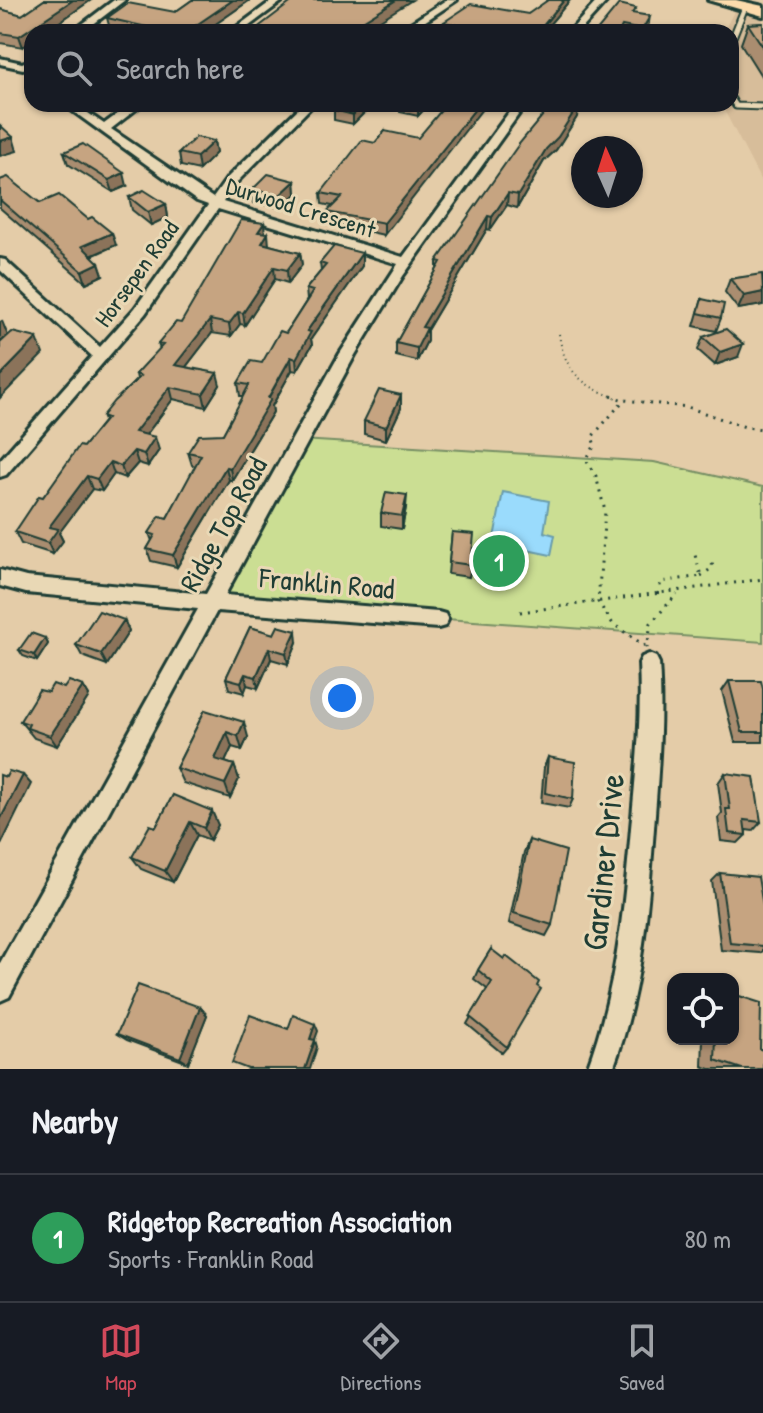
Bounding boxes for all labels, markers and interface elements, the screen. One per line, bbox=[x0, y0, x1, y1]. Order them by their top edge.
search box bbox=[24, 24, 739, 112]
icon: search bbox=[52, 46, 96, 90]
text: Search here bbox=[116, 48, 244, 88]
north arrow bbox=[571, 136, 643, 208]
street label: Durwood Crescent bbox=[222, 169, 380, 245]
street label: Horsepen Road bbox=[86, 213, 186, 333]
street label: Ridge Top Road bbox=[170, 450, 276, 598]
pin: 1 bbox=[473, 531, 525, 591]
street label: Franklin Road bbox=[257, 558, 396, 608]
your location bbox=[322, 678, 362, 718]
street label: Gardiner Drive bbox=[571, 771, 635, 953]
map controls bbox=[667, 973, 739, 1045]
button: locate bbox=[667, 973, 739, 1045]
text: Nearby bbox=[32, 1098, 118, 1144]
text: Ridgetop Recreation Association bbox=[108, 1201, 452, 1241]
text: 1 bbox=[53, 1221, 63, 1256]
text: 80 m bbox=[684, 1221, 731, 1256]
text: Sports · Franklin Road bbox=[108, 1241, 313, 1276]
tab: Map bbox=[99, 1319, 143, 1397]
tab: Directions bbox=[341, 1319, 422, 1397]
tab: Saved bbox=[619, 1319, 664, 1397]

